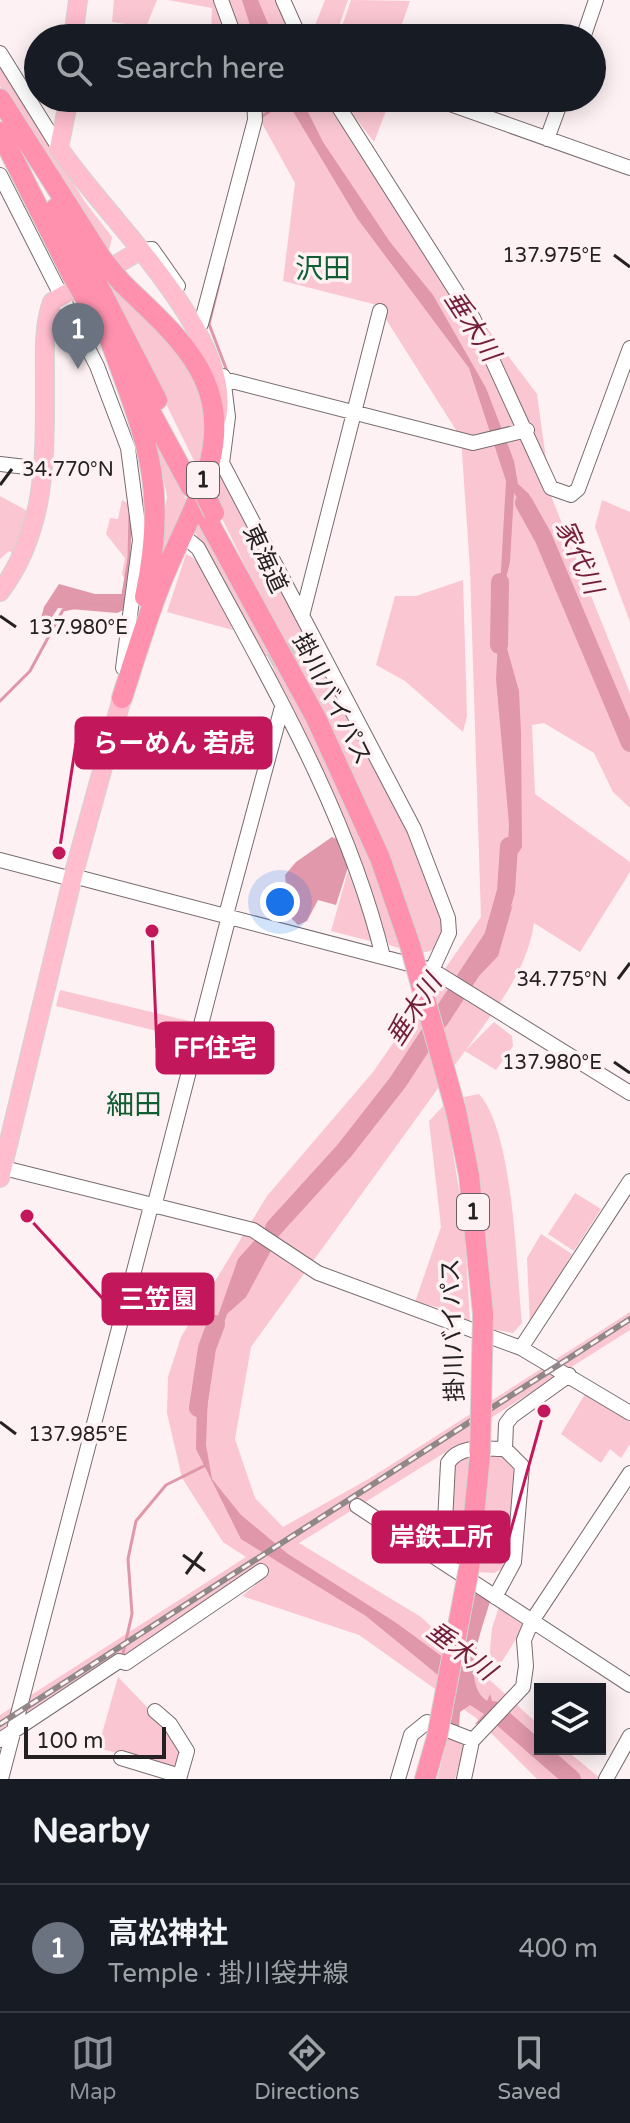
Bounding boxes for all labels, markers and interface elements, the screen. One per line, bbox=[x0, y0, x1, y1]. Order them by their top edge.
search box bbox=[24, 24, 606, 112]
icon: search bbox=[52, 46, 96, 90]
text: Search here bbox=[116, 50, 285, 87]
text: 137.975°E bbox=[502, 244, 602, 268]
district label: 沢田 bbox=[295, 252, 351, 286]
water label: 垂木川 bbox=[438, 285, 508, 370]
pin: 1 bbox=[52, 303, 104, 369]
text: 34.770°N bbox=[22, 458, 114, 482]
road number: 1 bbox=[187, 462, 219, 498]
water label: 家代川 bbox=[549, 515, 610, 602]
street label: 東海道 bbox=[237, 520, 293, 598]
text: 137.980°E bbox=[28, 616, 128, 640]
street label: 掛川バイパス bbox=[286, 628, 378, 770]
callout: らーめん 若虎 bbox=[76, 718, 271, 768]
text: らーめん 若虎 bbox=[93, 728, 255, 759]
your location bbox=[260, 882, 300, 922]
water label: 垂木川 bbox=[380, 966, 450, 1051]
text: 34.775°N bbox=[516, 968, 608, 992]
callout: FF住宅 bbox=[157, 1023, 273, 1073]
text: FF住宅 bbox=[173, 1033, 257, 1064]
text: 137.980°E bbox=[502, 1051, 602, 1075]
district label: 細田 bbox=[106, 1088, 162, 1122]
road number: 1 bbox=[457, 1194, 489, 1230]
street label: 掛川バイパス bbox=[436, 1258, 470, 1402]
callout: 三笠園 bbox=[103, 1274, 213, 1324]
text: 三笠園 bbox=[119, 1284, 197, 1315]
text: 137.985°E bbox=[28, 1423, 128, 1447]
callout: 岸鉄工所 bbox=[373, 1512, 509, 1562]
text: 岸鉄工所 bbox=[389, 1522, 493, 1553]
water label: 垂木川 bbox=[421, 1615, 504, 1689]
map controls bbox=[534, 1683, 606, 1755]
button: layers bbox=[534, 1683, 606, 1755]
scale bar bbox=[24, 1723, 166, 1759]
text: 100 m bbox=[36, 1728, 103, 1754]
text: Nearby bbox=[32, 1811, 150, 1852]
text: 高松神社 bbox=[108, 1915, 228, 1952]
text: 1 bbox=[50, 1933, 66, 1964]
text: 400 m bbox=[518, 1933, 598, 1964]
text: Temple · 掛川袋井線 bbox=[108, 1958, 349, 1989]
tab: Map bbox=[69, 2031, 116, 2105]
tab: Directions bbox=[254, 2031, 360, 2105]
tab: Saved bbox=[497, 2031, 561, 2105]

